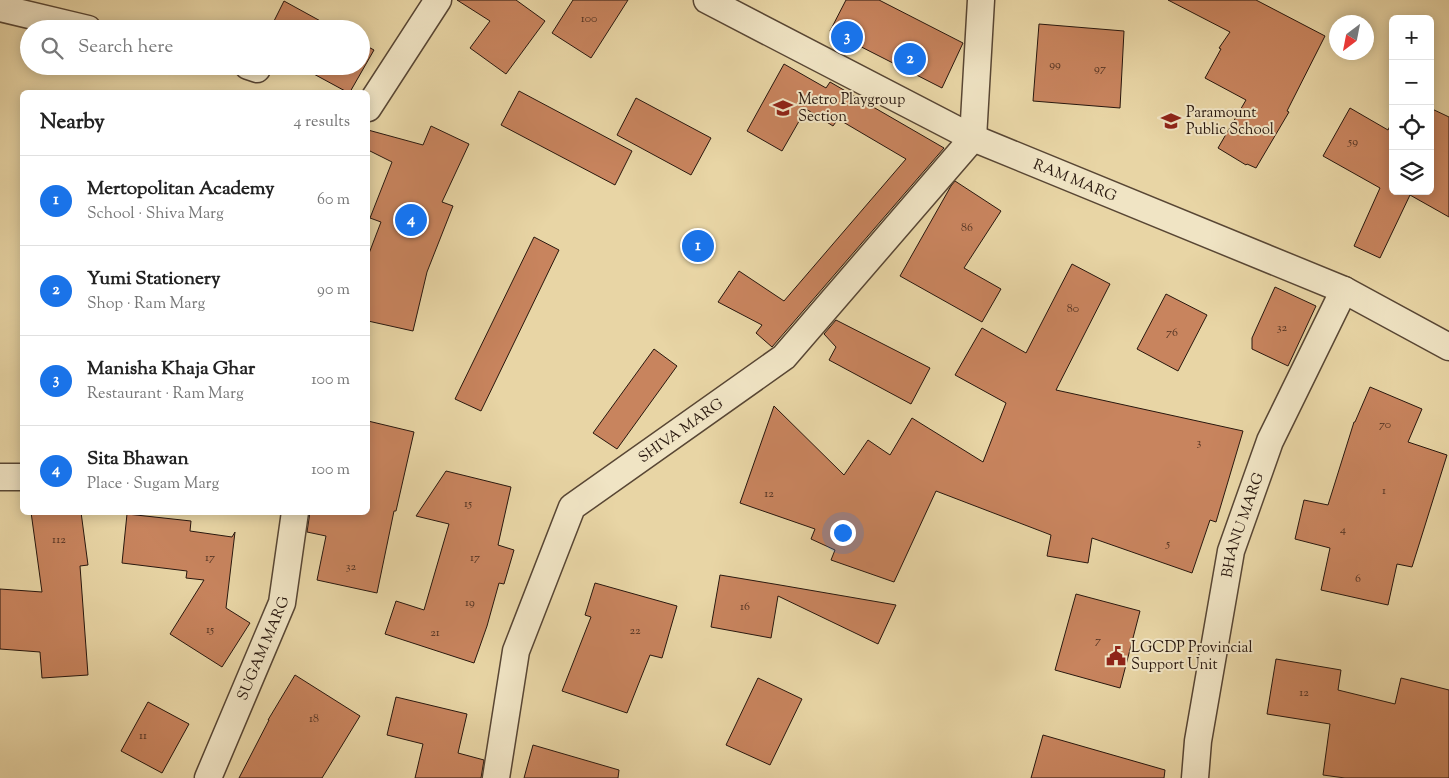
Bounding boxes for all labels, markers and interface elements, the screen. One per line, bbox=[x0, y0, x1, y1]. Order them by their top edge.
house number: 100 bbox=[581, 10, 597, 28]
north arrow bbox=[1329, 15, 1374, 60]
map controls bbox=[1389, 15, 1434, 195]
button: + bbox=[1389, 15, 1434, 60]
pin: 3 bbox=[831, 18, 863, 56]
search box bbox=[20, 20, 370, 75]
icon: search bbox=[38, 34, 66, 62]
text: Search here bbox=[78, 34, 173, 61]
pin: 2 bbox=[894, 40, 926, 78]
house number: 99 bbox=[1049, 56, 1061, 74]
house number: 97 bbox=[1094, 60, 1106, 78]
button: − bbox=[1389, 60, 1434, 105]
place label: Metro Playgroup Section bbox=[798, 90, 905, 128]
school or university icon: Metro Playgroup Section bbox=[772, 97, 794, 119]
place label: Paramount Public School bbox=[1186, 103, 1274, 141]
button: locate bbox=[1389, 105, 1434, 150]
text: Nearby bbox=[40, 108, 105, 138]
school or university icon: Paramount Public School bbox=[1160, 110, 1182, 132]
text: 4 results bbox=[294, 111, 350, 134]
house number: 59 bbox=[1347, 133, 1358, 151]
button: layers bbox=[1389, 150, 1434, 195]
street label: RAM MARG bbox=[1030, 155, 1119, 208]
text: Mertopolitan Academy bbox=[87, 176, 274, 203]
text: 1 bbox=[53, 189, 59, 212]
text: 60 m bbox=[317, 189, 350, 212]
pin: 4 bbox=[395, 201, 427, 239]
text: School · Shiva Marg bbox=[87, 203, 224, 226]
house number: 86 bbox=[961, 219, 973, 237]
pin: 1 bbox=[682, 227, 714, 265]
text: Yumi Stationery bbox=[87, 266, 220, 293]
text: 2 bbox=[52, 279, 60, 302]
text: 90 m bbox=[317, 279, 350, 302]
text: Shop · Ram Marg bbox=[87, 293, 205, 316]
house number: 80 bbox=[1067, 300, 1079, 318]
house number: 32 bbox=[1277, 319, 1288, 337]
house number: 76 bbox=[1166, 324, 1178, 342]
text: Manisha Khaja Ghar bbox=[87, 356, 255, 383]
text: 3 bbox=[53, 369, 59, 392]
text: 100 m bbox=[311, 369, 350, 392]
text: Restaurant · Ram Marg bbox=[87, 383, 244, 406]
street label: SHIVA MARG bbox=[635, 394, 728, 469]
house number: 70 bbox=[1379, 416, 1391, 434]
house number: 3 bbox=[1197, 434, 1202, 452]
text: Sita Bhawan bbox=[87, 446, 189, 473]
text: 4 bbox=[52, 459, 60, 482]
text: 100 m bbox=[311, 459, 350, 482]
street label: BHANU MARG bbox=[1218, 470, 1270, 579]
text: Place · Sugam Marg bbox=[87, 473, 219, 496]
house number: 1 bbox=[1382, 482, 1386, 500]
house number: 12 bbox=[764, 485, 774, 503]
house number: 15 bbox=[464, 495, 472, 513]
your location bbox=[830, 520, 856, 546]
house number: 4 bbox=[1340, 521, 1346, 539]
house number: 112 bbox=[52, 531, 66, 549]
house number: 5 bbox=[1165, 535, 1170, 553]
house number: 17 bbox=[205, 549, 215, 567]
house number: 17 bbox=[470, 549, 480, 567]
house number: 32 bbox=[346, 558, 357, 576]
house number: 6 bbox=[1355, 570, 1361, 588]
house number: 19 bbox=[465, 594, 475, 612]
street label: SUGAM MARG bbox=[233, 595, 295, 704]
house number: 16 bbox=[740, 598, 750, 616]
house number: 15 bbox=[206, 621, 214, 639]
house number: 22 bbox=[629, 622, 641, 640]
house number: 21 bbox=[430, 624, 440, 642]
house number: 7 bbox=[1095, 632, 1101, 650]
place label: LGCDP Provincial Support Unit bbox=[1131, 638, 1253, 676]
public building icon: LGCDP Provincial Support Unit bbox=[1105, 645, 1127, 667]
house number: 12 bbox=[1299, 684, 1309, 702]
house number: 18 bbox=[309, 710, 319, 728]
house number: 11 bbox=[139, 727, 147, 745]

